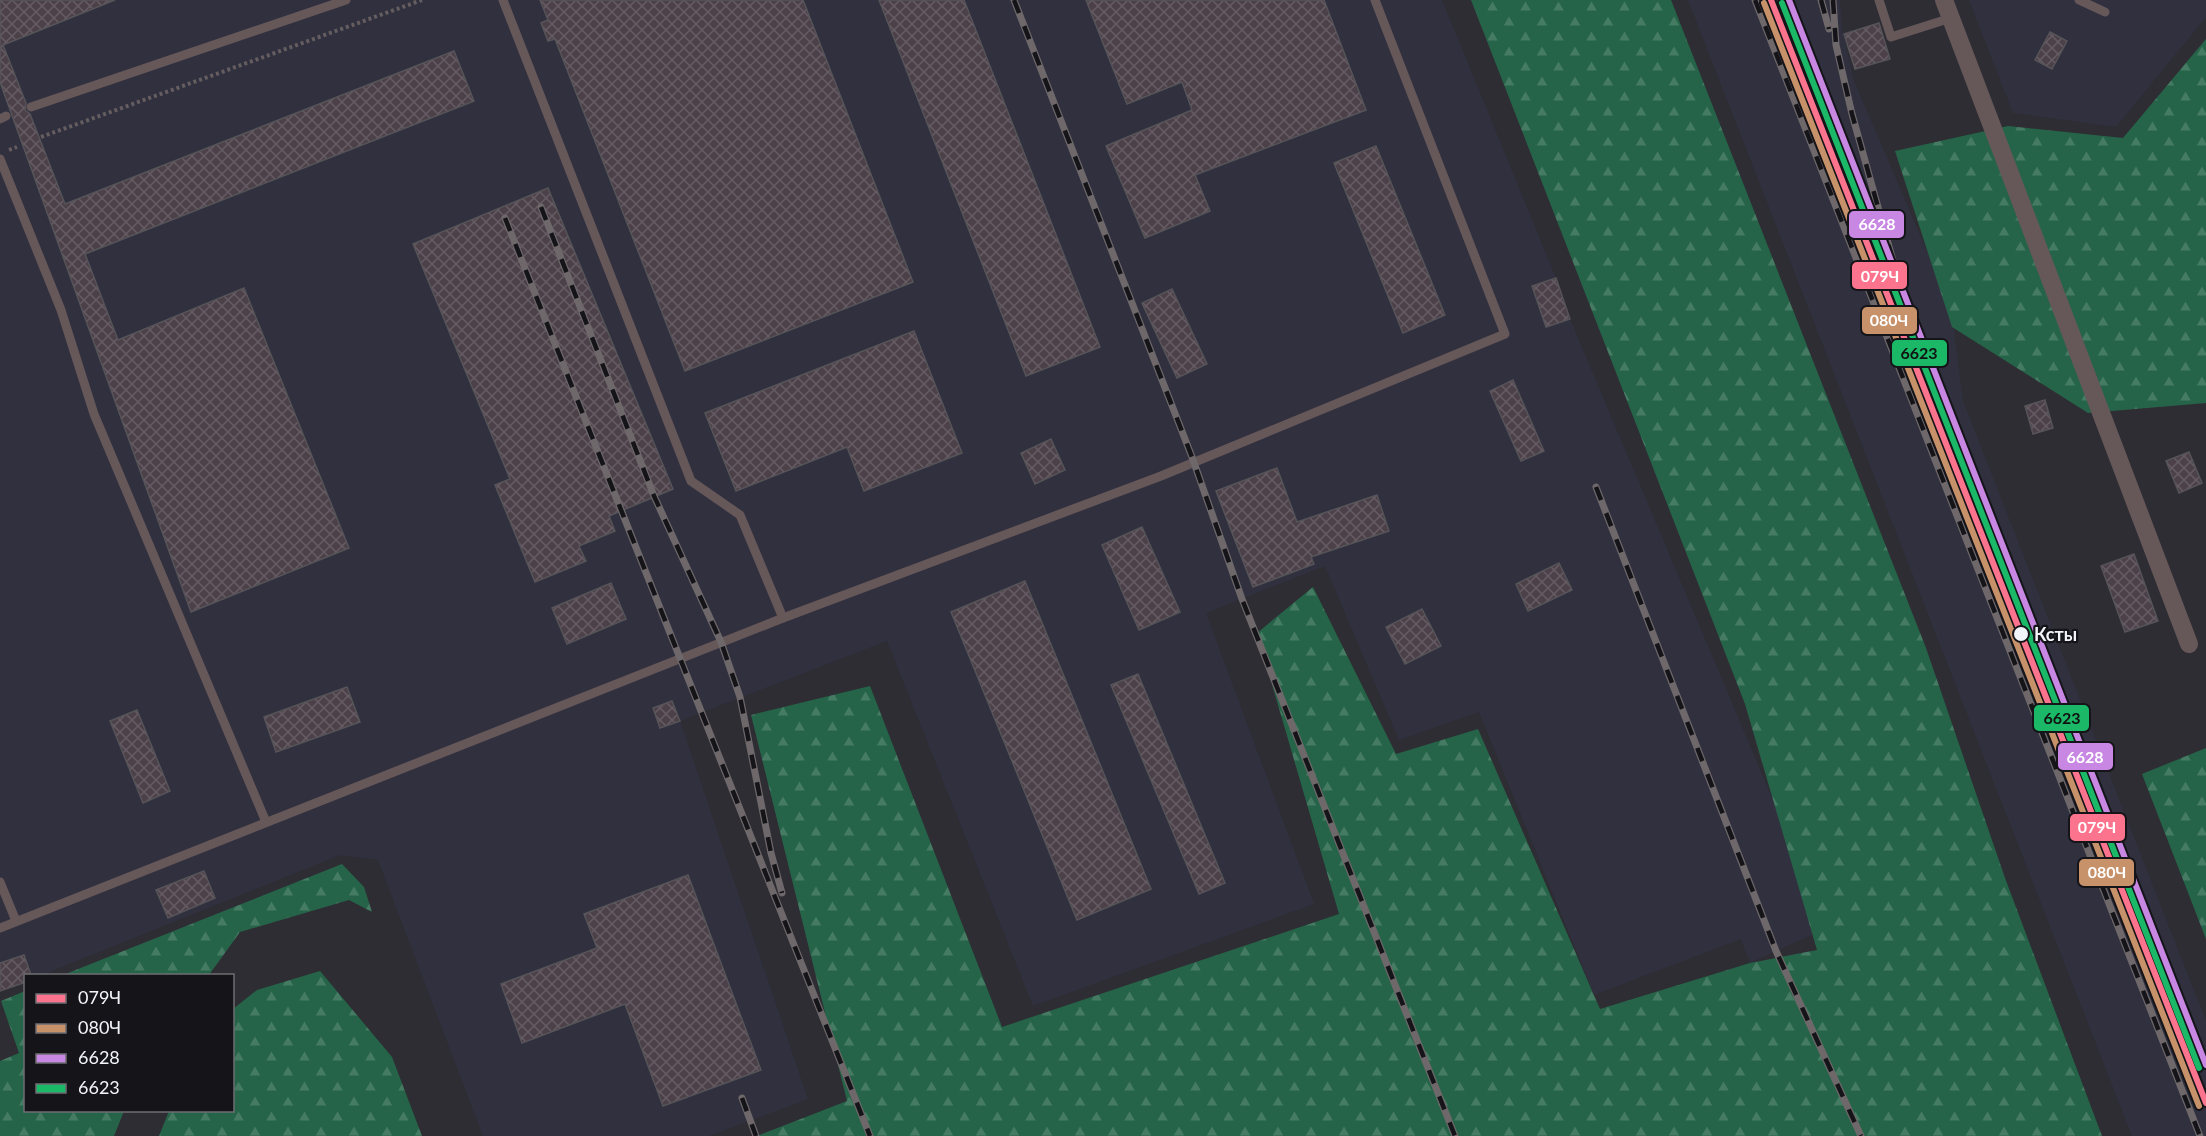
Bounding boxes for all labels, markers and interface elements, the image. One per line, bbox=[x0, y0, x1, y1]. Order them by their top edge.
line badge: 6628 bbox=[1848, 210, 1905, 239]
text: 6628 bbox=[1858, 214, 1896, 233]
line badge: 079Ч bbox=[1851, 261, 1908, 290]
text: 079Ч bbox=[1861, 266, 1899, 285]
line badge: 080Ч bbox=[1861, 306, 1918, 335]
text: 080Ч bbox=[1870, 310, 1908, 329]
line badge: 6623 bbox=[1891, 339, 1948, 367]
text: 6623 bbox=[1900, 343, 1938, 362]
place label: Ксты bbox=[2034, 623, 2077, 645]
marker: Ксты bbox=[2012, 625, 2030, 643]
line badge: 6623 bbox=[2033, 704, 2090, 732]
text: 6623 bbox=[2043, 708, 2081, 727]
line badge: 6628 bbox=[2057, 742, 2114, 771]
text: 6628 bbox=[2066, 747, 2104, 766]
line badge: 079Ч bbox=[2069, 813, 2126, 842]
text: 079Ч bbox=[2078, 817, 2116, 836]
line badge: 080Ч bbox=[2078, 858, 2135, 887]
text: 080Ч bbox=[2088, 862, 2126, 881]
legend bbox=[24, 974, 234, 1112]
text: 079Ч bbox=[78, 986, 121, 1008]
text: 080Ч bbox=[78, 1016, 121, 1038]
text: 6628 bbox=[78, 1046, 120, 1068]
text: 6623 bbox=[78, 1076, 120, 1098]

